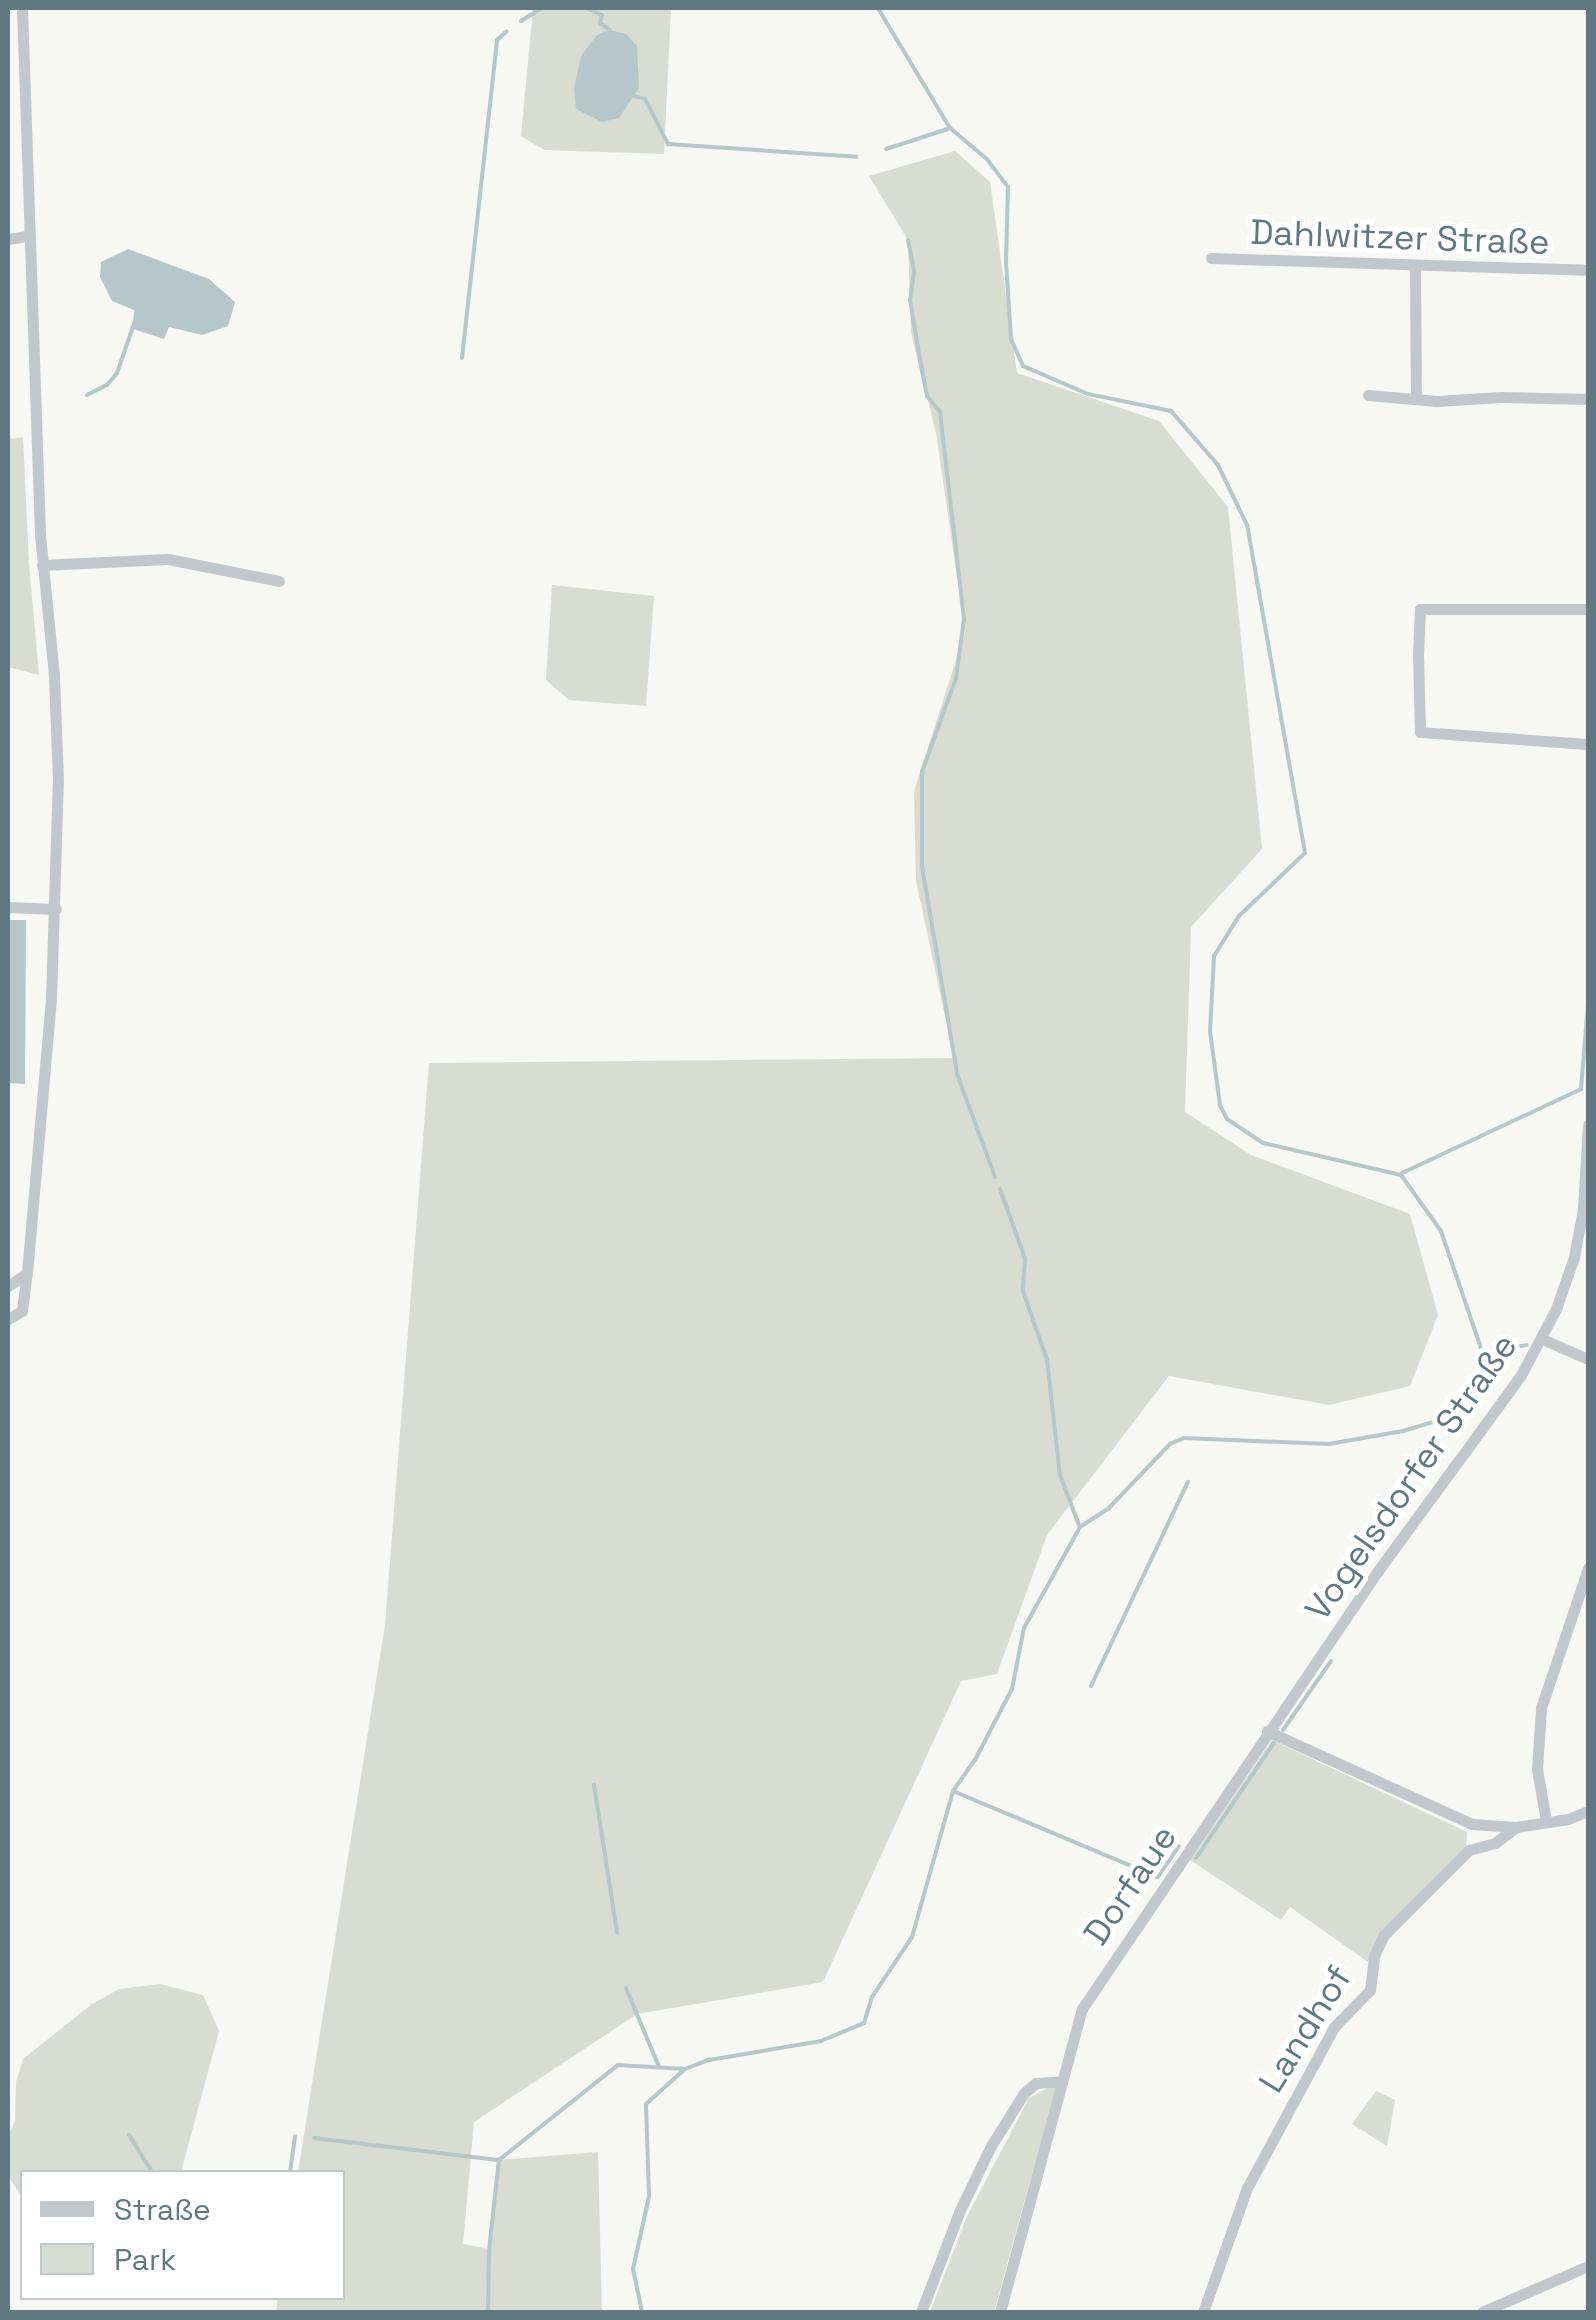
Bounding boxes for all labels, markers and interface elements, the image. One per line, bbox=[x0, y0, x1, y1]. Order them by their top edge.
street label: Dahlwitzer Straße bbox=[1250, 211, 1550, 263]
street label: Vogelsdorfer Straße bbox=[1296, 1326, 1526, 1628]
street label: Dorfaue bbox=[1075, 1817, 1185, 1953]
street label: Landhof bbox=[1250, 1958, 1360, 2100]
legend bbox=[20, 2170, 345, 2300]
text: Straße bbox=[114, 2190, 211, 2229]
text: Park bbox=[114, 2240, 176, 2279]

